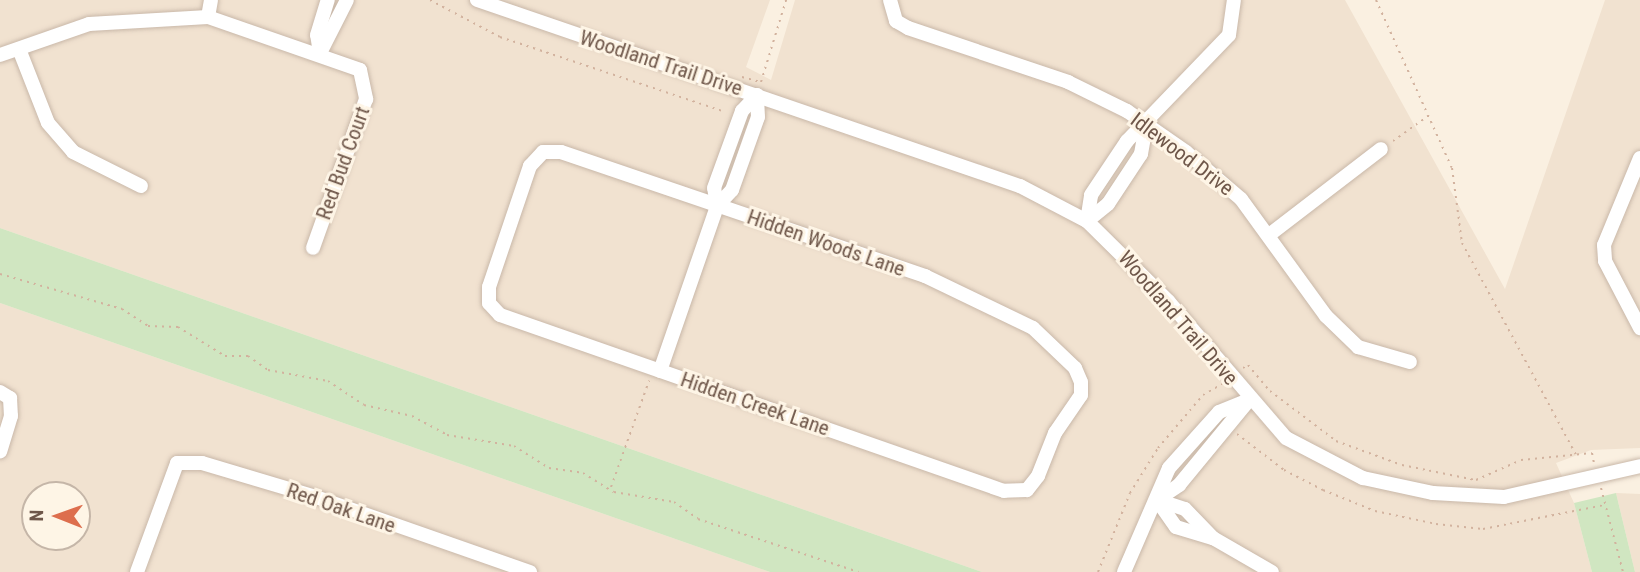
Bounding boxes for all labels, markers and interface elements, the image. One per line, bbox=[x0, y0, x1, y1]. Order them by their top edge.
street label: Woodland Trail Drive bbox=[576, 25, 746, 101]
street label: Red Bud Court bbox=[311, 103, 375, 223]
street label: Idlewood Drive bbox=[1126, 107, 1238, 201]
street label: Hidden Woods Lane bbox=[744, 204, 908, 282]
street label: Woodland Trail Drive bbox=[1113, 246, 1243, 390]
street label: Hidden Creek Lane bbox=[677, 367, 833, 441]
street label: Red Oak Lane bbox=[283, 478, 399, 538]
north arrow bbox=[21, 481, 91, 551]
text: N bbox=[25, 510, 48, 522]

